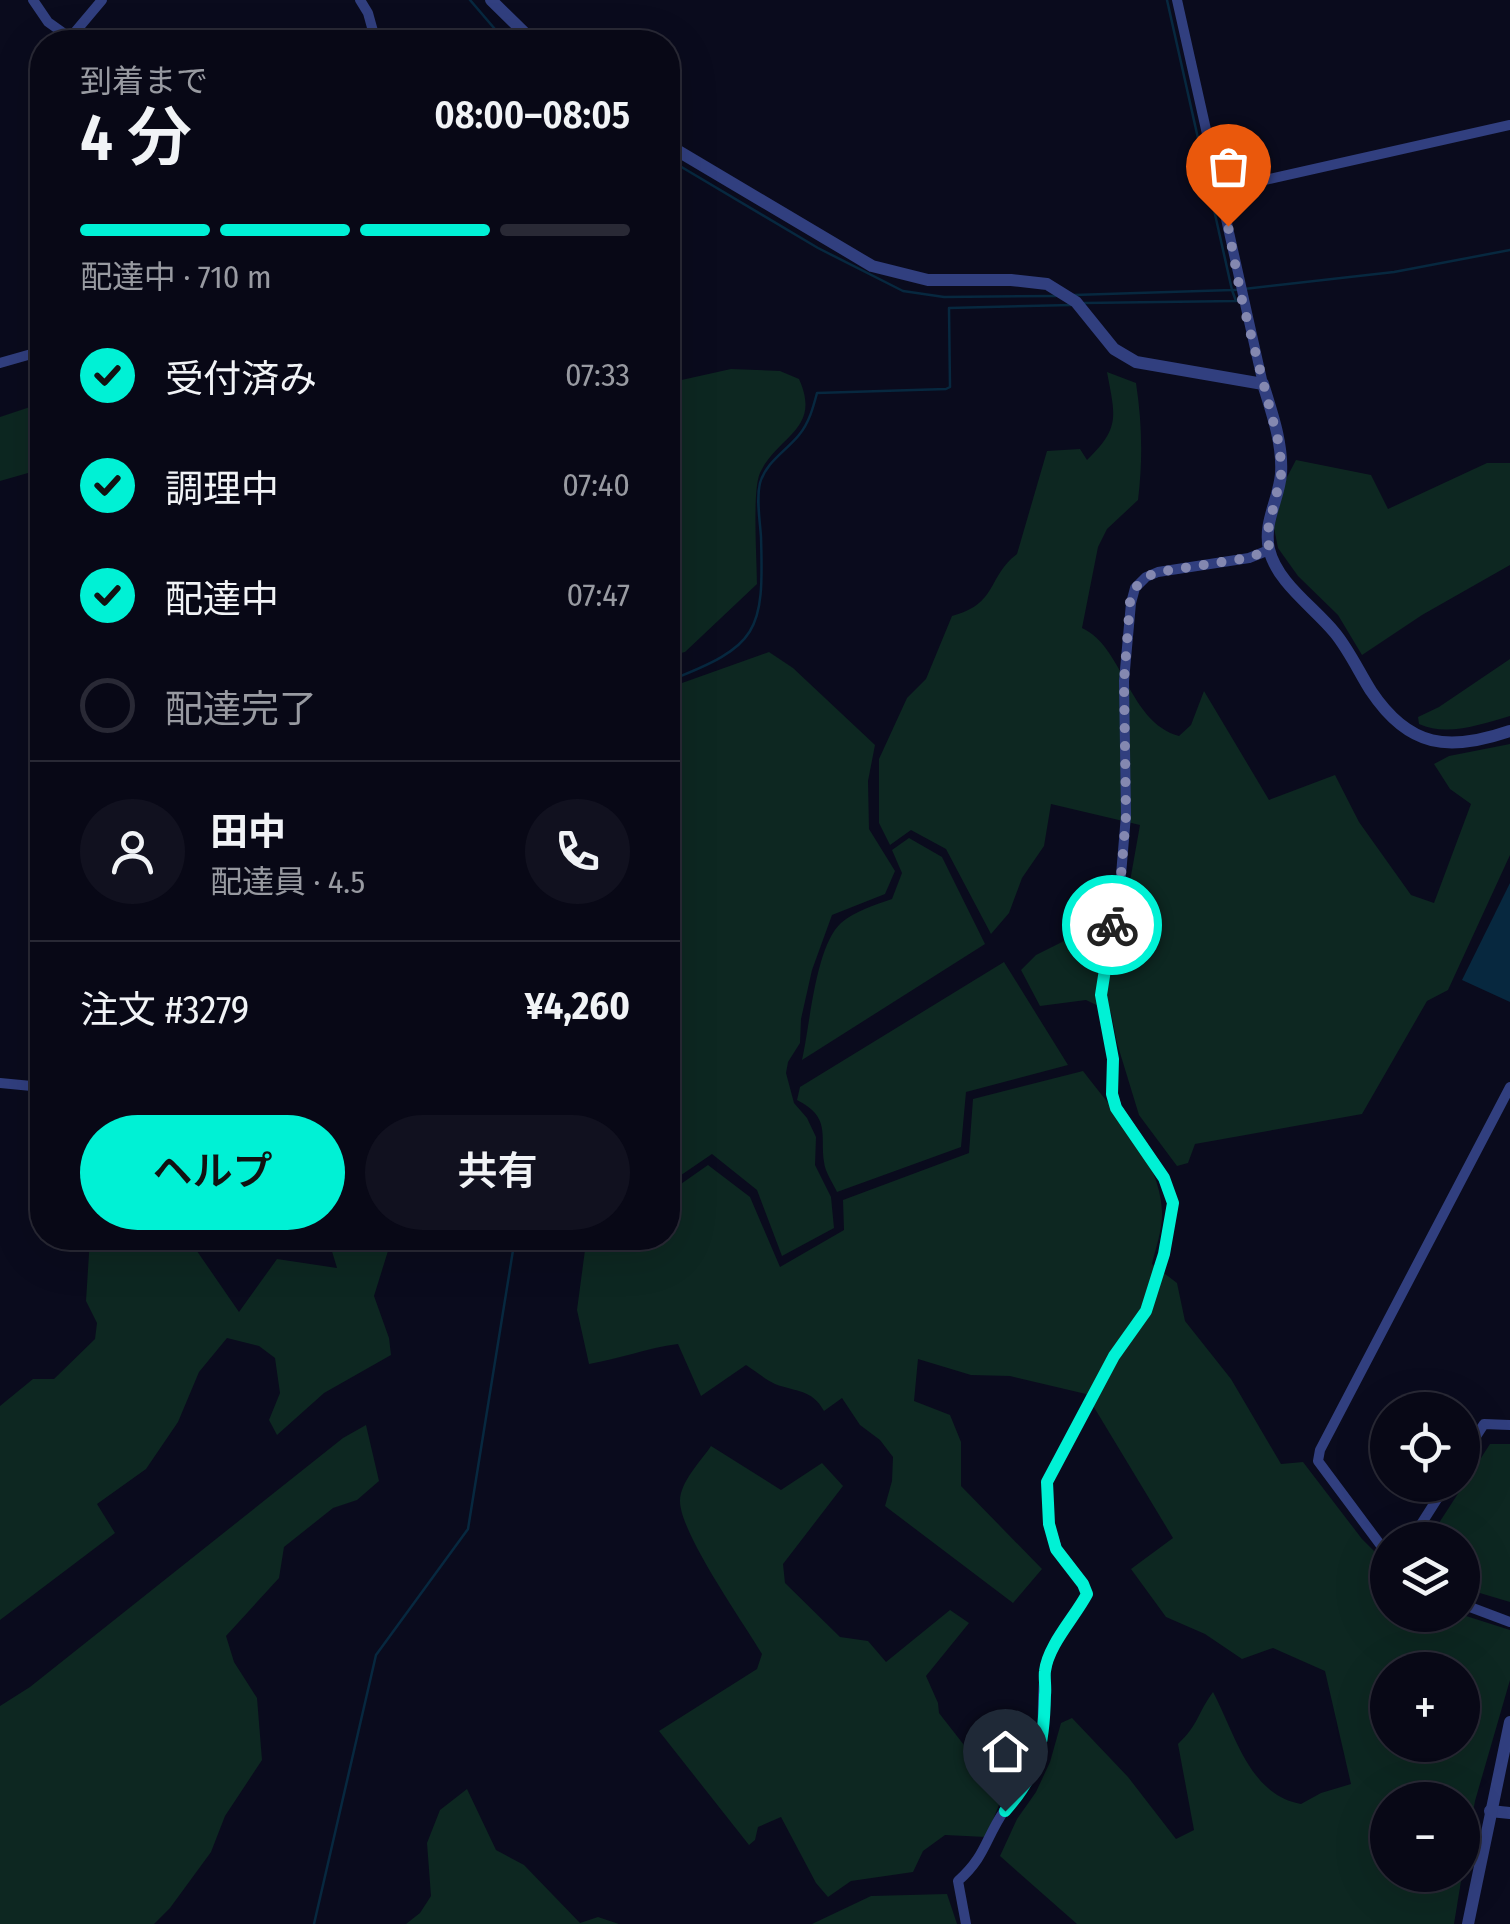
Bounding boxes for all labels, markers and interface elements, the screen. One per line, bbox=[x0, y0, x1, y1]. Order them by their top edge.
text: 到着まで bbox=[80, 62, 208, 100]
text: 08:00–08:05 bbox=[434, 92, 630, 138]
text: 4 分 bbox=[80, 99, 192, 177]
pin bbox=[1186, 124, 1271, 227]
icon: bag bbox=[1201, 139, 1256, 194]
text: 配達中 · 710 m bbox=[80, 258, 272, 296]
icon: check bbox=[80, 348, 135, 403]
text: 受付済み bbox=[165, 356, 317, 402]
text: 07:33 bbox=[565, 356, 630, 394]
icon: check bbox=[80, 458, 135, 513]
text: 調理中 bbox=[165, 466, 279, 512]
text: 07:40 bbox=[562, 466, 630, 504]
icon: check bbox=[80, 568, 135, 623]
text: 配達中 bbox=[165, 576, 279, 622]
text: 07:47 bbox=[566, 576, 630, 614]
text: 配達完了 bbox=[165, 686, 317, 732]
button: person bbox=[80, 799, 185, 904]
button: phone bbox=[525, 799, 630, 904]
text: 田中 bbox=[210, 809, 286, 855]
text: 配達員 · 4.5 bbox=[210, 863, 365, 901]
courier bbox=[1062, 875, 1162, 975]
icon: bike bbox=[1085, 898, 1140, 953]
text: ¥4,260 bbox=[525, 983, 630, 1029]
text: 注文 #3279 bbox=[80, 987, 249, 1033]
button: ヘルプ bbox=[80, 1115, 345, 1230]
button: 共有 bbox=[365, 1115, 630, 1230]
map controls bbox=[1370, 1392, 1480, 1892]
button: locate bbox=[1370, 1392, 1480, 1502]
button: layers bbox=[1370, 1522, 1480, 1632]
button: + bbox=[1370, 1652, 1480, 1762]
pin bbox=[963, 1709, 1048, 1812]
icon: home bbox=[978, 1724, 1033, 1779]
button: − bbox=[1370, 1782, 1480, 1892]

